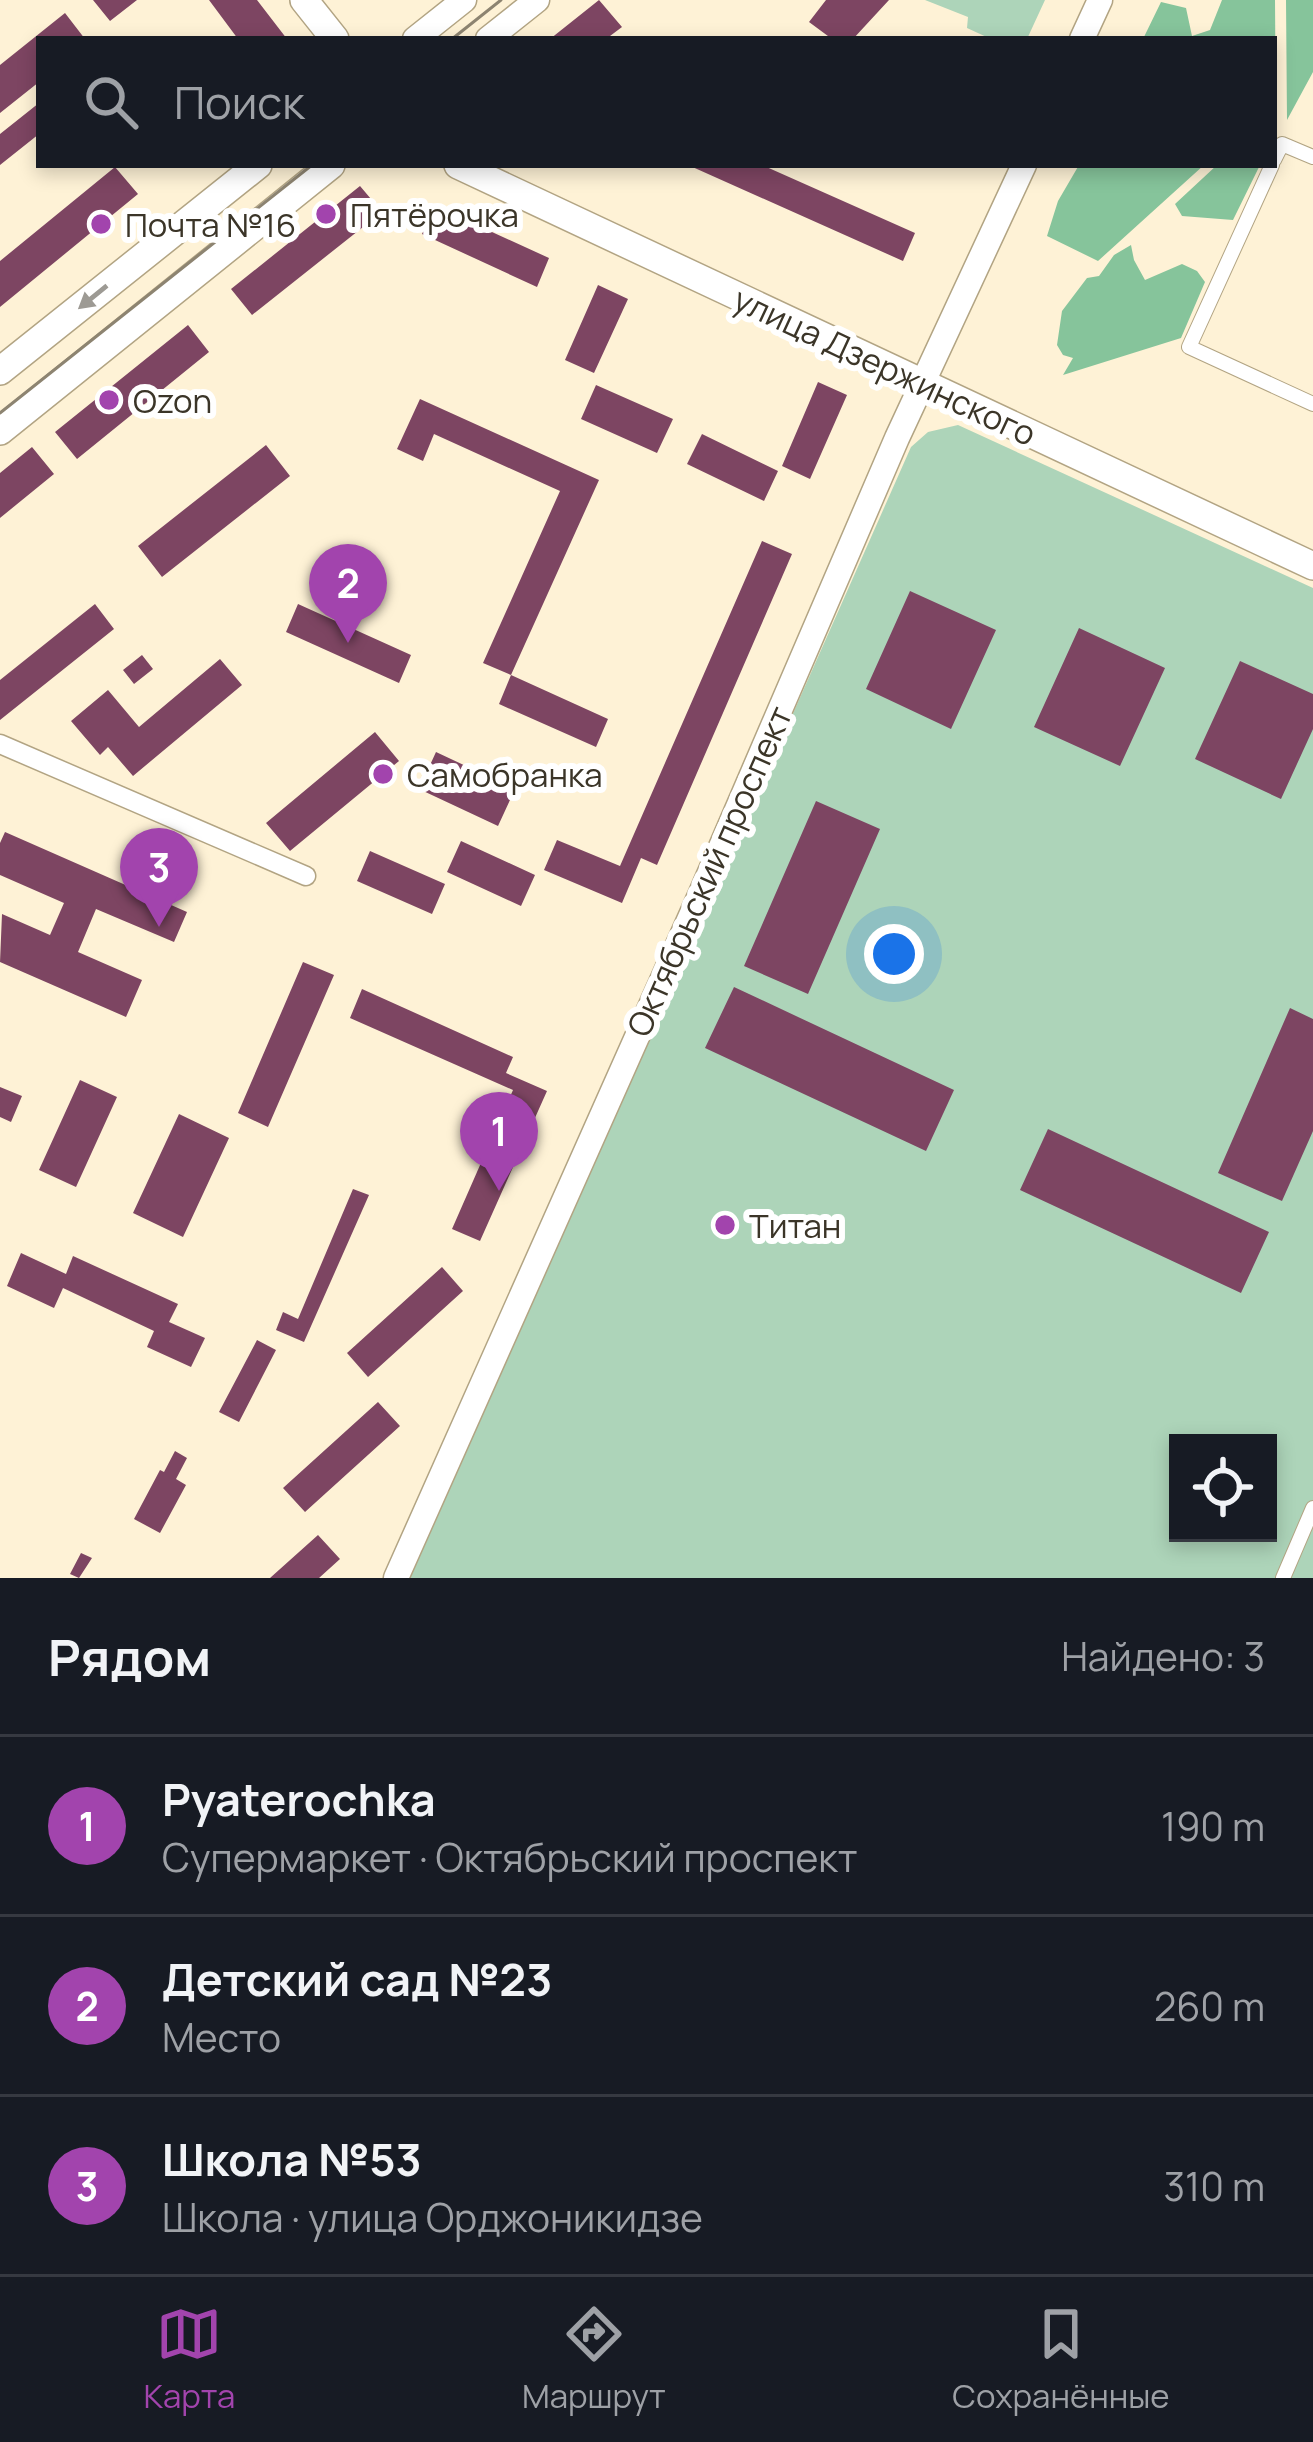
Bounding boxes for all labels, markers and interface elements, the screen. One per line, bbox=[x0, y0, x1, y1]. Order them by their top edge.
search box bbox=[36, 36, 1277, 168]
icon: search bbox=[78, 69, 144, 135]
text: Поиск bbox=[174, 71, 305, 133]
place label: Пятёрочка bbox=[350, 192, 519, 237]
marker: Пятёрочка bbox=[313, 201, 339, 227]
place label: Почта №16 bbox=[125, 202, 296, 247]
marker: Почта №16 bbox=[88, 211, 114, 237]
street label: улица Дзержинского bbox=[727, 276, 1043, 456]
one-way arrow bbox=[78, 284, 109, 309]
place label: Ozon bbox=[133, 378, 212, 423]
marker: Ozon bbox=[96, 387, 122, 413]
pin: 2 bbox=[309, 544, 387, 643]
street label: Октябрьский проспект bbox=[616, 699, 802, 1043]
place label: Самобранка bbox=[407, 752, 603, 797]
marker: Самобранка bbox=[370, 761, 396, 787]
pin: 3 bbox=[120, 828, 198, 927]
your location bbox=[864, 924, 924, 984]
pin: 1 bbox=[460, 1092, 538, 1191]
place label: Титан bbox=[749, 1203, 841, 1248]
marker: Титан bbox=[712, 1212, 738, 1238]
map controls bbox=[1169, 1434, 1277, 1542]
button: locate bbox=[1169, 1434, 1277, 1542]
text: Рядом bbox=[48, 1622, 211, 1691]
text: Найдено: 3 bbox=[1061, 1629, 1265, 1683]
text: Pyaterochka bbox=[162, 1768, 436, 1830]
text: 1 bbox=[78, 1799, 96, 1853]
text: 190 m bbox=[1161, 1799, 1265, 1853]
text: Супермаркет · Октябрьский проспект bbox=[162, 1830, 857, 1884]
text: Детский сад №23 bbox=[162, 1948, 552, 2010]
text: 2 bbox=[75, 1979, 99, 2033]
text: 260 m bbox=[1154, 1979, 1265, 2033]
text: Место bbox=[162, 2010, 281, 2064]
text: Школа №53 bbox=[162, 2128, 422, 2190]
text: 3 bbox=[76, 2159, 98, 2213]
text: 310 m bbox=[1164, 2159, 1265, 2213]
text: Школа · улица Орджоникидзе bbox=[162, 2190, 703, 2244]
tab: Карта bbox=[143, 2301, 235, 2418]
tab: Маршрут bbox=[522, 2301, 666, 2418]
tab: Сохранённые bbox=[952, 2301, 1170, 2418]

